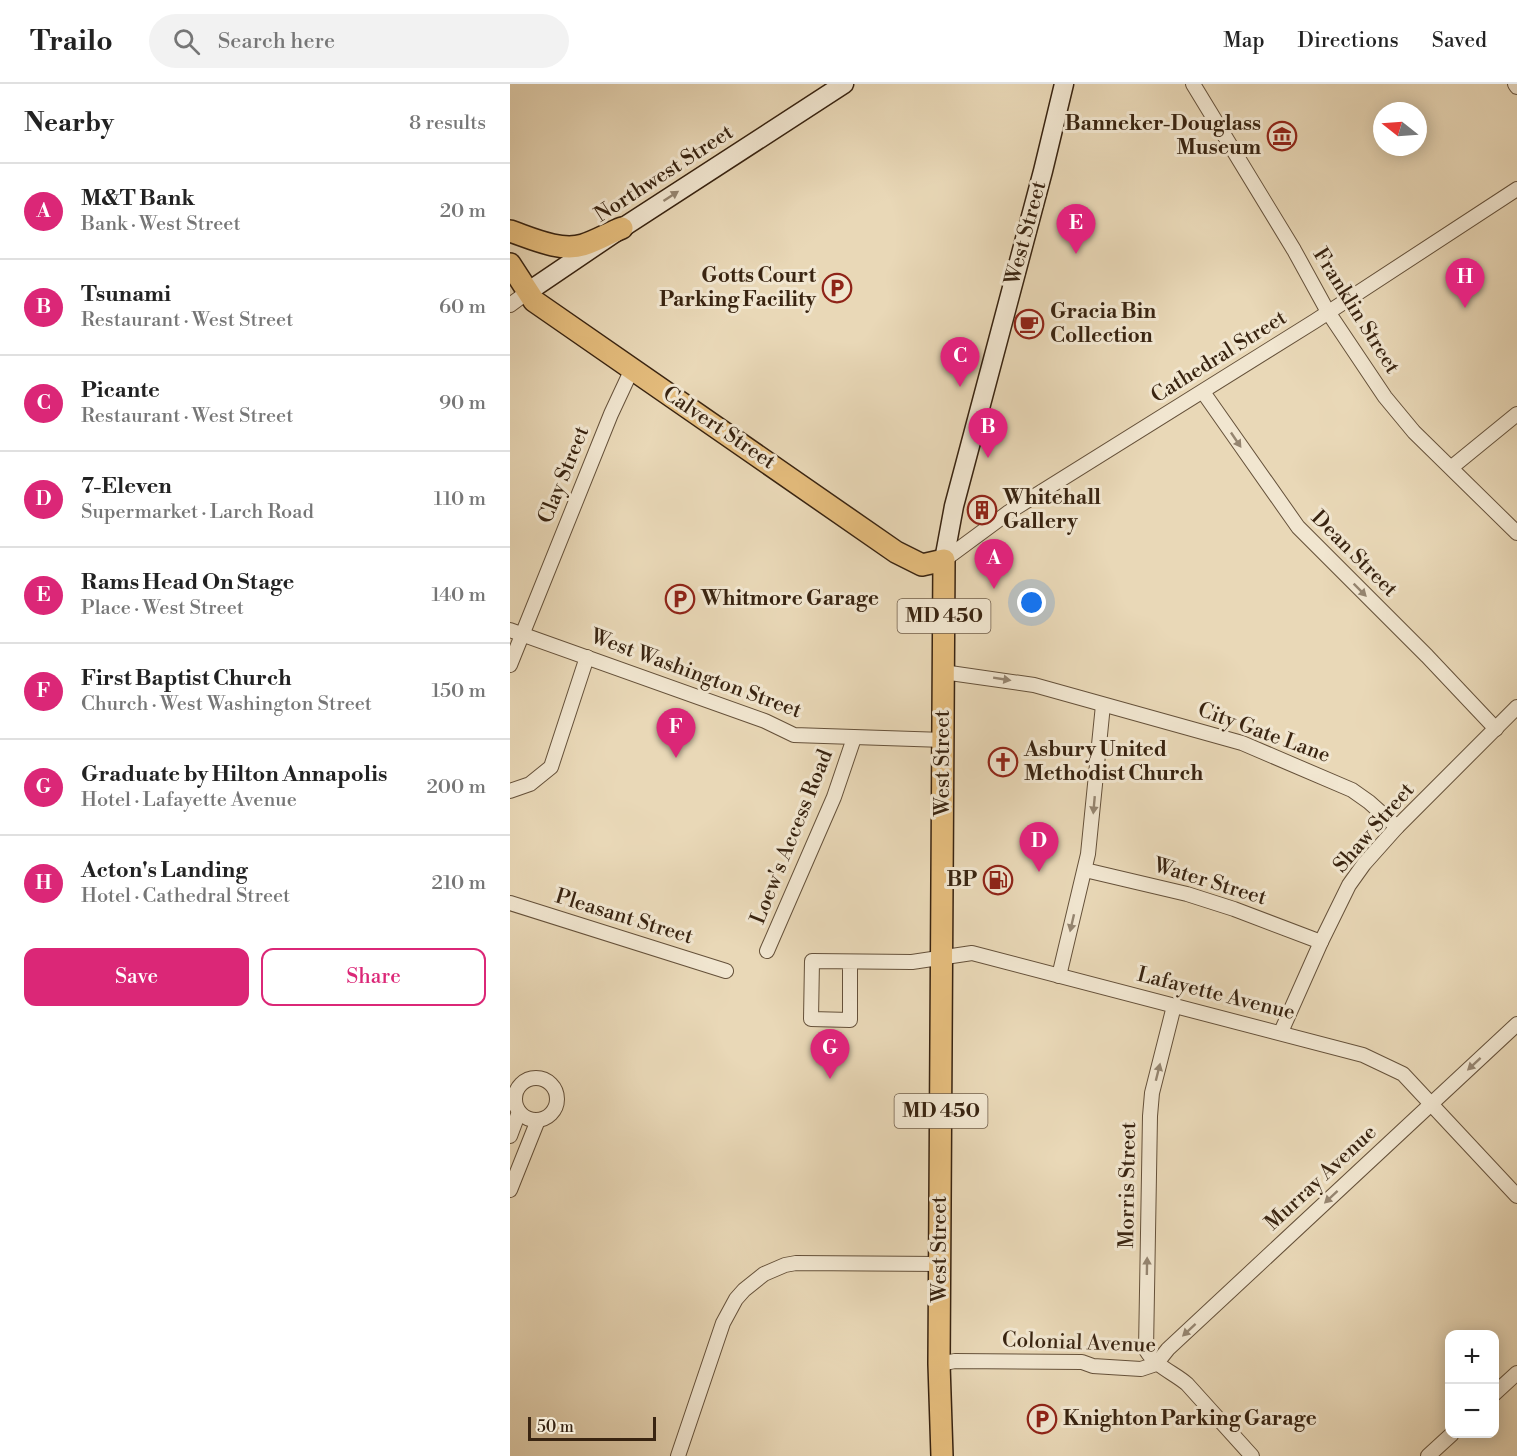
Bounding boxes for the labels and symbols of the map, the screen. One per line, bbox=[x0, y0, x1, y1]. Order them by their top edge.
north arrow bbox=[1373, 102, 1427, 156]
place label: Banneker-Douglass Museum bbox=[1065, 111, 1261, 161]
street label: Northwest Street bbox=[590, 119, 739, 228]
museum icon: Banneker-Douglass Museum bbox=[1266, 120, 1298, 152]
street label: West Street bbox=[999, 178, 1052, 289]
one-way arrow bbox=[663, 191, 679, 202]
pin: E bbox=[1056, 204, 1096, 254]
street label: Franklin Street bbox=[1307, 243, 1405, 379]
pin: H bbox=[1446, 258, 1484, 308]
place label: Gotts Court Parking Facility bbox=[659, 263, 817, 313]
parking icon: Gotts Court Parking Facility bbox=[821, 272, 853, 304]
place label: Gracia Bin Collection bbox=[1050, 299, 1156, 349]
street label: Cathedral Street bbox=[1146, 305, 1292, 409]
cafe icon: Gracia Bin Collection bbox=[1013, 308, 1045, 340]
pin: C bbox=[940, 338, 980, 387]
street label: Calvert Street bbox=[658, 381, 781, 476]
pin: B bbox=[968, 408, 1008, 458]
street label: Clay Street bbox=[533, 422, 595, 527]
one-way arrow bbox=[1230, 432, 1241, 448]
place label: Whitehall Gallery bbox=[1002, 485, 1101, 535]
building icon: Whitehall Gallery bbox=[966, 494, 998, 526]
street label: Dean Street bbox=[1305, 505, 1403, 603]
pin: A bbox=[974, 540, 1014, 589]
one-way arrow bbox=[1353, 582, 1367, 596]
parking icon: Whitmore Garage bbox=[664, 583, 696, 615]
place label: Whitmore Garage bbox=[700, 586, 879, 612]
your location bbox=[1017, 588, 1046, 617]
road number: MD 450 bbox=[898, 599, 990, 633]
street label: West Washington Street bbox=[586, 623, 806, 724]
one-way arrow bbox=[992, 675, 1011, 684]
street label: City Gate Lane bbox=[1194, 697, 1334, 769]
pin: F bbox=[656, 708, 696, 758]
street label: West Street bbox=[930, 709, 956, 817]
place label: Asbury United Methodist Church bbox=[1023, 737, 1203, 787]
street label: Loew's Access Road bbox=[745, 746, 839, 928]
church icon: Asbury United Methodist Church bbox=[987, 746, 1019, 778]
street label: Shaw Street bbox=[1328, 777, 1421, 878]
one-way arrow bbox=[1089, 796, 1099, 815]
pin: D bbox=[1020, 822, 1058, 872]
street label: Water Street bbox=[1149, 852, 1270, 912]
fuel station icon: BP bbox=[982, 864, 1014, 896]
place label: BP bbox=[947, 867, 977, 893]
street label: Pleasant Street bbox=[552, 884, 697, 950]
one-way arrow bbox=[1067, 914, 1077, 932]
street label: Lafayette Avenue bbox=[1134, 962, 1298, 1026]
pin: G bbox=[810, 1030, 850, 1079]
one-way arrow bbox=[1467, 1057, 1482, 1070]
one-way arrow bbox=[1153, 1063, 1163, 1081]
road number: MD 450 bbox=[894, 1094, 988, 1128]
street label: Murray Avenue bbox=[1260, 1120, 1382, 1236]
street label: Morris Street bbox=[1114, 1121, 1142, 1249]
one-way arrow bbox=[1324, 1190, 1339, 1204]
street label: West Street bbox=[927, 1195, 953, 1303]
one-way arrow bbox=[1143, 1257, 1152, 1276]
one-way arrow bbox=[1181, 1323, 1196, 1337]
street label: Colonial Avenue bbox=[1002, 1327, 1156, 1359]
parking icon: Knighton Parking Garage bbox=[1026, 1403, 1058, 1435]
place label: Knighton Parking Garage bbox=[1063, 1406, 1317, 1432]
scale bar bbox=[528, 1414, 656, 1442]

